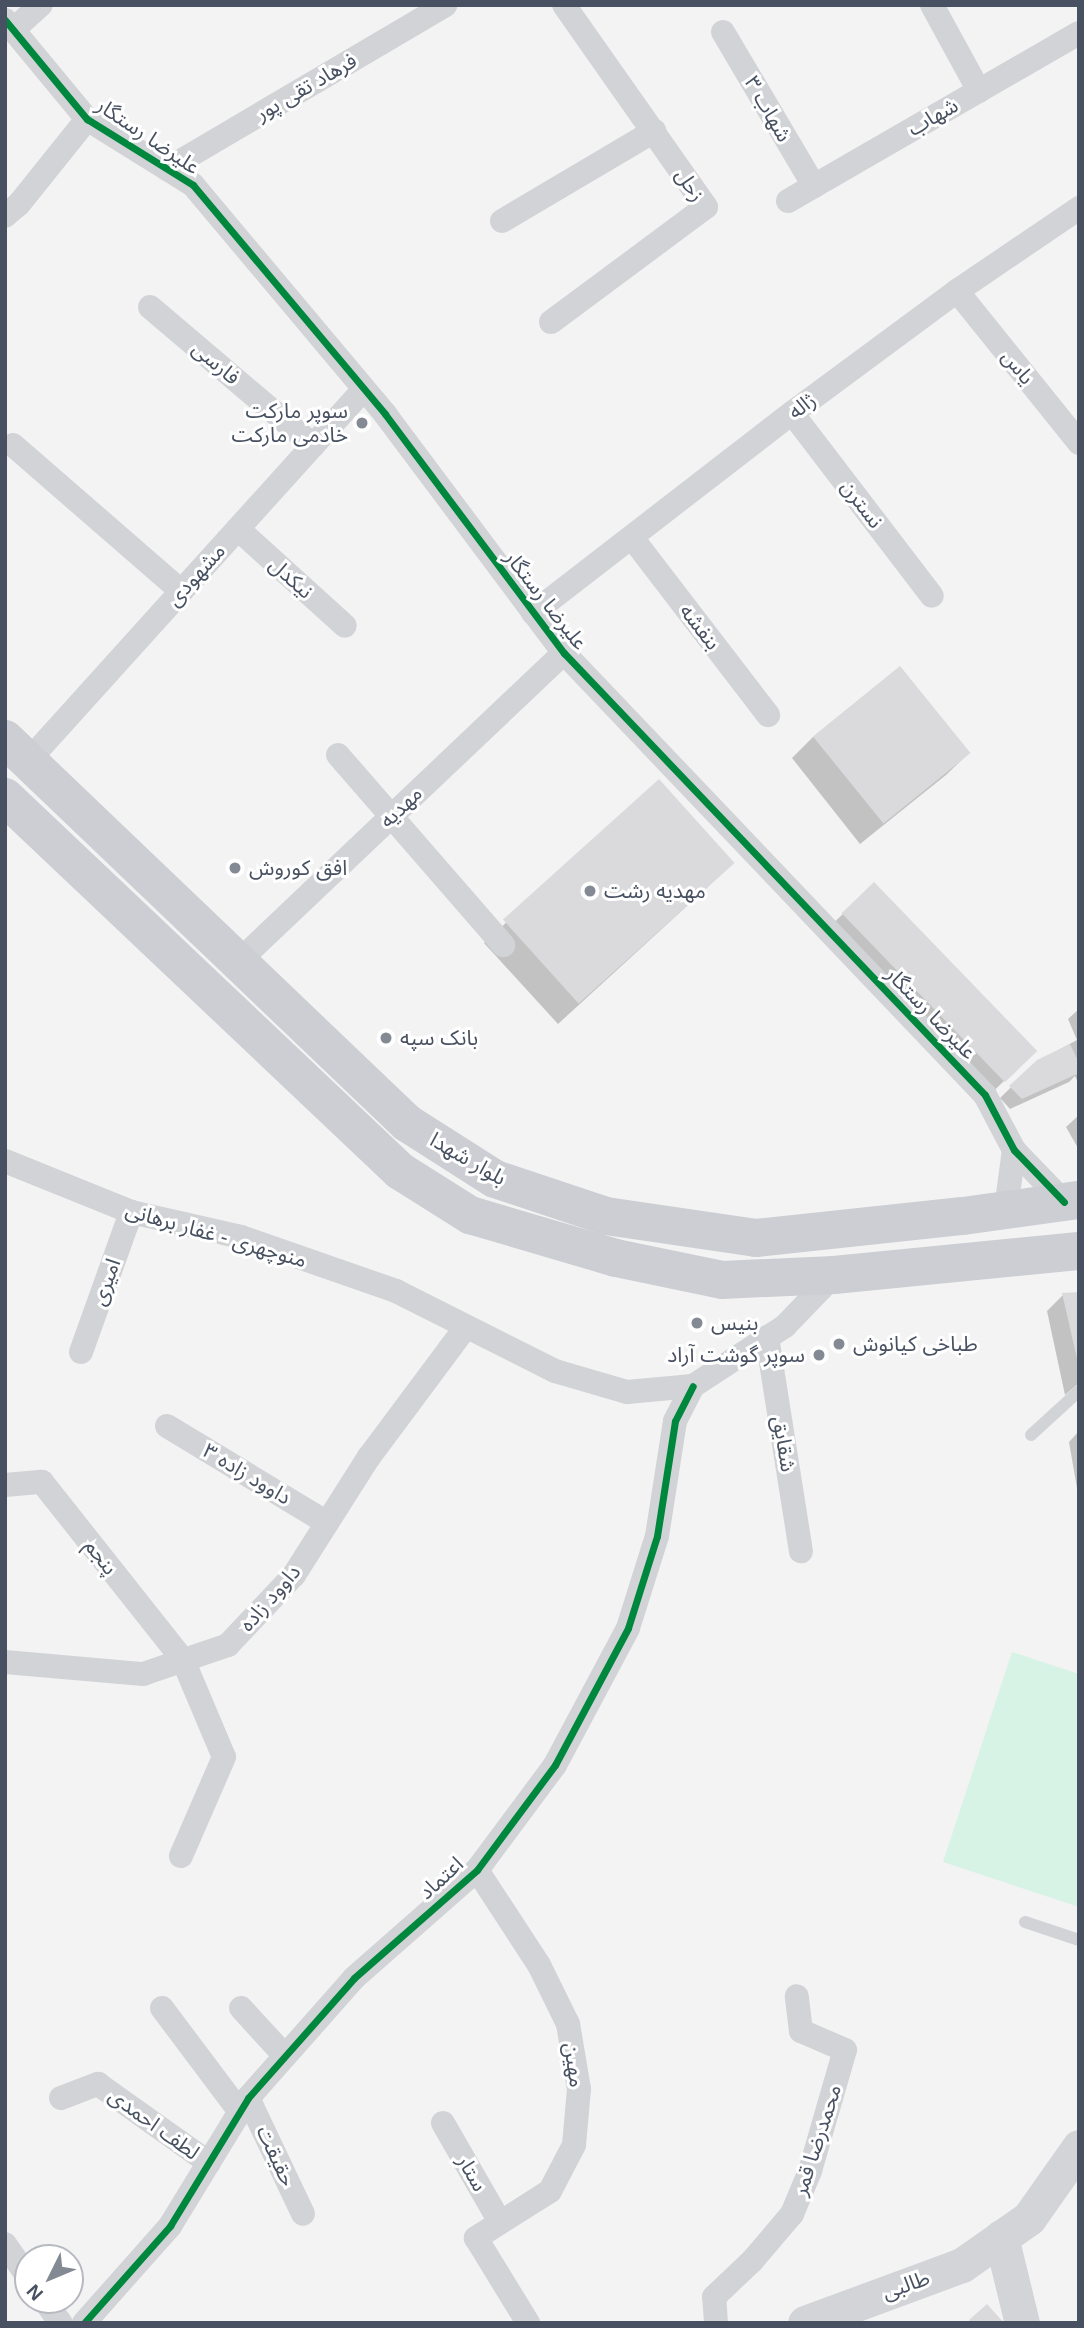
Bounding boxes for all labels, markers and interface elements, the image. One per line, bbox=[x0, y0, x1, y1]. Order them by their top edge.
street label: فرهاد تقی پور bbox=[251, 48, 361, 126]
street label: شهاب ۳ bbox=[739, 72, 797, 146]
street label: علیرضا رستگار bbox=[92, 92, 204, 180]
street label: شهاب bbox=[903, 93, 963, 141]
street label: زحل bbox=[670, 164, 710, 206]
street label: فارسی bbox=[187, 336, 245, 390]
street label: یاس bbox=[996, 344, 1040, 390]
street label: ژاله bbox=[783, 388, 821, 424]
place label: سوپر مارکت خادمی مارکت bbox=[232, 398, 348, 448]
marker: سوپر مارکت خادمی مارکت bbox=[354, 415, 370, 431]
street label: نسترن bbox=[836, 475, 888, 533]
street label: مشهودی bbox=[161, 539, 231, 611]
street label: علیرضا رستگار bbox=[499, 545, 593, 655]
street label: نیکدل bbox=[264, 552, 318, 604]
street label: بنفشه bbox=[674, 599, 726, 655]
street label: مهدیه bbox=[375, 781, 427, 833]
place label: افق کوروش bbox=[249, 855, 347, 881]
marker: افق کوروش bbox=[227, 860, 243, 876]
place label: مهدیه رشت bbox=[604, 878, 706, 904]
marker: مهدیه رشت bbox=[582, 883, 598, 899]
street label: علیرضا رستگار bbox=[881, 961, 981, 1065]
place label: بانک سپه bbox=[400, 1025, 478, 1051]
marker: بانک سپه bbox=[378, 1030, 394, 1046]
street label: بلوار شهدا bbox=[425, 1127, 511, 1191]
street label: منوچهری - غفار برهانی bbox=[123, 1197, 309, 1273]
street label: امیری bbox=[86, 1255, 126, 1309]
place label: بنیس bbox=[711, 1310, 758, 1336]
marker: بنیس bbox=[689, 1315, 705, 1331]
place label: طباخی کیانوش bbox=[853, 1331, 978, 1357]
marker: طباخی کیانوش bbox=[831, 1336, 847, 1352]
place label: سوپر گوشت آراد bbox=[667, 1342, 805, 1368]
marker: سوپر گوشت آراد bbox=[811, 1347, 827, 1363]
street label: شقایق bbox=[767, 1414, 801, 1474]
street label: داوود زاده ۳ bbox=[198, 1438, 296, 1510]
street label: پنجم bbox=[79, 1534, 123, 1580]
street label: داوود زاده bbox=[234, 1559, 306, 1637]
street label: اعتماد bbox=[413, 1851, 469, 1905]
street label: مهین bbox=[558, 2041, 590, 2089]
street label: محمدرضا قمر bbox=[787, 2081, 847, 2199]
street label: لطف احمدی bbox=[104, 2083, 204, 2165]
street label: حقیقت bbox=[251, 2122, 301, 2190]
street label: ستار bbox=[452, 2150, 492, 2196]
north arrow bbox=[14, 2244, 84, 2314]
street label: طالبی bbox=[879, 2265, 933, 2305]
text: N bbox=[22, 2280, 47, 2304]

